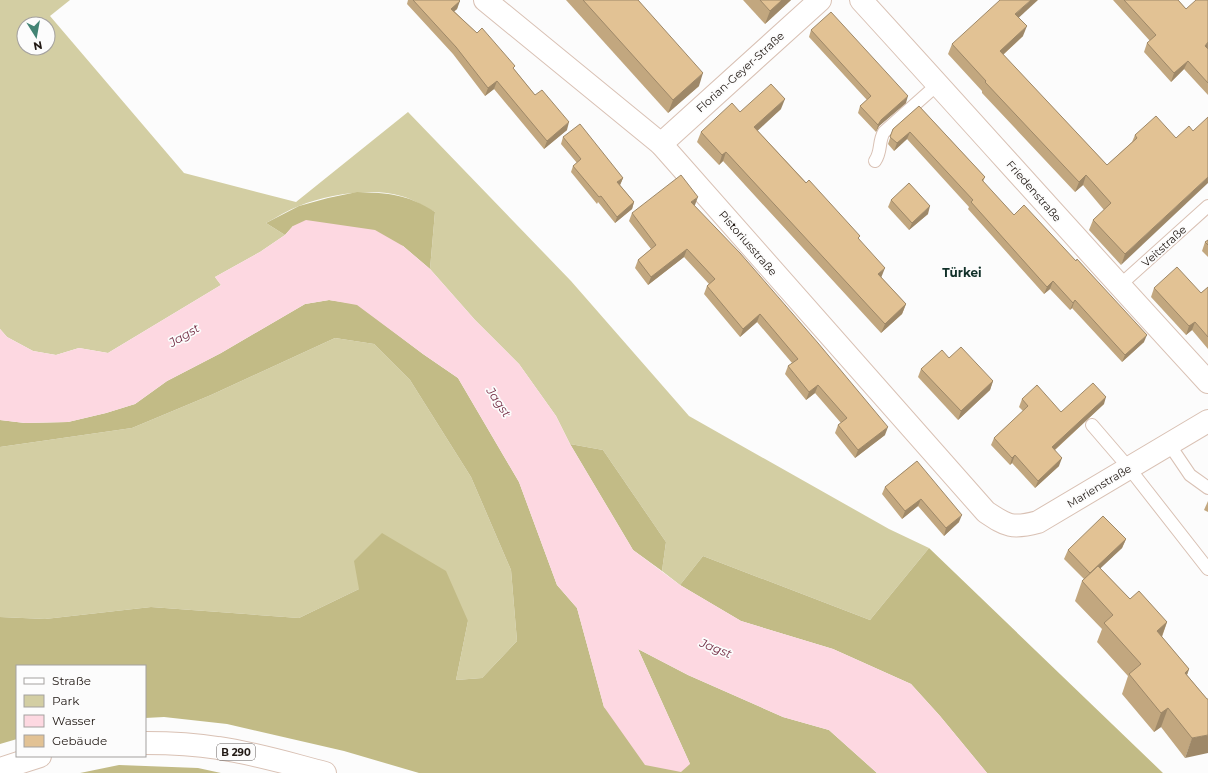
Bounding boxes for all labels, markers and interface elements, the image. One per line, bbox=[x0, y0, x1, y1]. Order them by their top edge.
north arrow bbox=[16, 16, 56, 56]
street label: Florian-Geyer-Straße bbox=[693, 28, 787, 115]
text: N bbox=[32, 38, 44, 54]
street label: Friedenstraße bbox=[1004, 157, 1065, 225]
street label: Pistoriusstraße bbox=[716, 208, 780, 279]
street label: Veitstraße bbox=[1139, 222, 1190, 270]
district label: Türkei bbox=[942, 265, 982, 280]
water label: Jagst bbox=[165, 320, 202, 350]
water label: Jagst bbox=[483, 383, 514, 420]
street label: Marienstraße bbox=[1064, 461, 1134, 511]
water label: Jagst bbox=[697, 634, 734, 661]
legend bbox=[16, 665, 146, 757]
text: Straße bbox=[52, 673, 91, 688]
text: Park bbox=[52, 693, 80, 708]
text: Wasser bbox=[52, 713, 96, 728]
text: Gebäude bbox=[52, 733, 107, 748]
road number: B 290 bbox=[217, 744, 255, 760]

